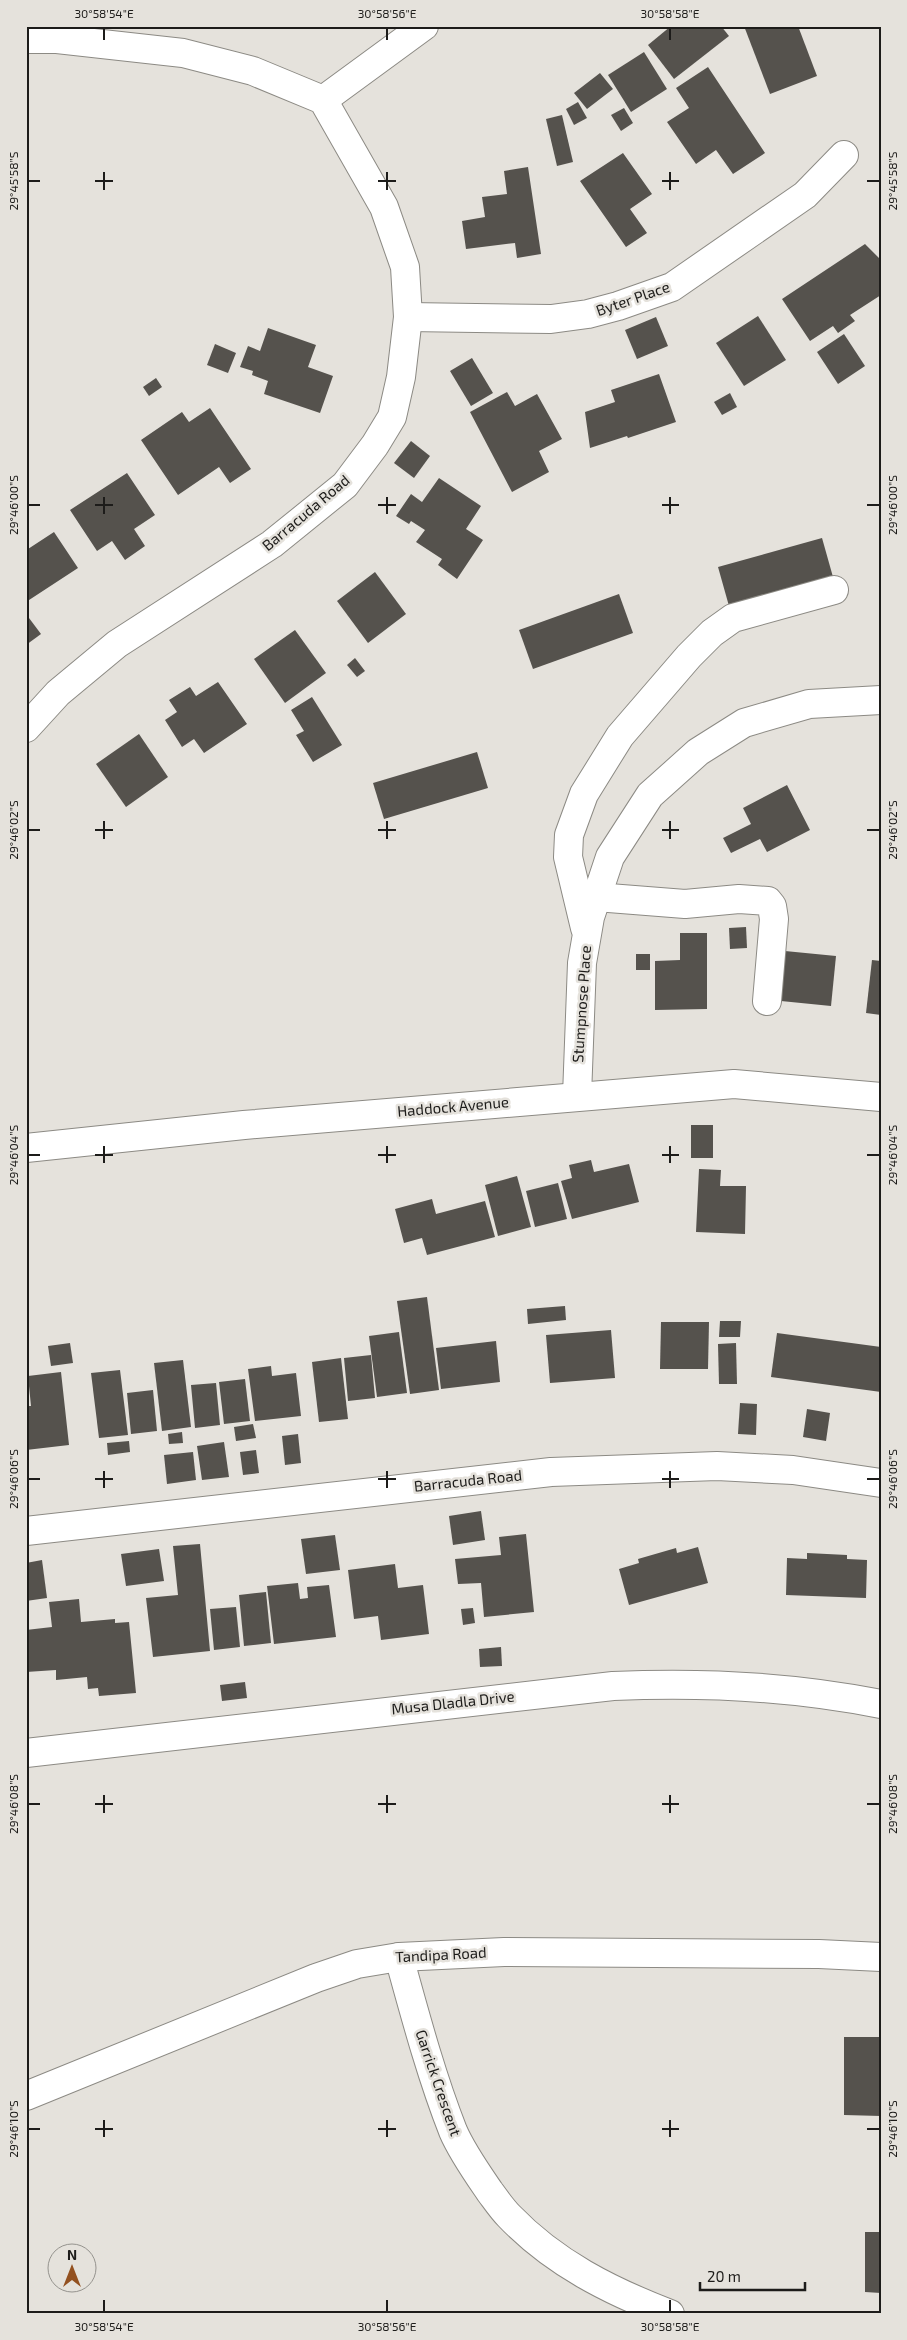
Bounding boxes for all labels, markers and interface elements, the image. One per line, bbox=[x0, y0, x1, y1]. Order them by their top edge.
text: 30°58'54"E bbox=[74, 6, 134, 20]
text: 30°58'56"E bbox=[358, 6, 417, 20]
text: 30°58'58"E bbox=[640, 6, 700, 20]
text: 29°45'58"S bbox=[6, 151, 20, 210]
text: 29°45'58"S bbox=[885, 151, 899, 210]
street label: Byter Place bbox=[593, 277, 672, 319]
street label: Barracuda Road bbox=[258, 470, 353, 554]
text: 29°46'00"S bbox=[6, 475, 20, 535]
text: 29°46'00"S bbox=[885, 475, 899, 535]
text: 29°46'02"S bbox=[6, 800, 20, 860]
text: 29°46'02"S bbox=[885, 800, 899, 860]
street label: Stumpnose Place bbox=[568, 945, 594, 1063]
street label: Haddock Avenue bbox=[396, 1092, 510, 1120]
text: 29°46'04"S bbox=[6, 1125, 20, 1185]
text: 29°46'04"S bbox=[885, 1125, 899, 1185]
text: 29°46'06"S bbox=[6, 1449, 20, 1509]
text: 29°46'06"S bbox=[885, 1449, 899, 1509]
street label: Barracuda Road bbox=[413, 1465, 523, 1495]
street label: Musa Dladla Drive bbox=[390, 1687, 515, 1717]
text: 29°46'08"S bbox=[6, 1774, 20, 1834]
text: 29°46'08"S bbox=[885, 1774, 899, 1834]
street label: Tandipa Road bbox=[395, 1943, 487, 1965]
street label: Garrick Crescent bbox=[412, 2027, 466, 2138]
text: 29°46'10"S bbox=[6, 2100, 20, 2158]
text: 29°46'10"S bbox=[885, 2100, 899, 2158]
north arrow bbox=[48, 2242, 98, 2292]
text: N bbox=[67, 2246, 77, 2263]
scale bar bbox=[700, 2260, 804, 2292]
text: 20 m bbox=[707, 2267, 741, 2285]
text: 30°58'54"E bbox=[74, 2319, 134, 2333]
text: 30°58'56"E bbox=[358, 2319, 417, 2333]
text: 30°58'58"E bbox=[640, 2319, 700, 2333]

